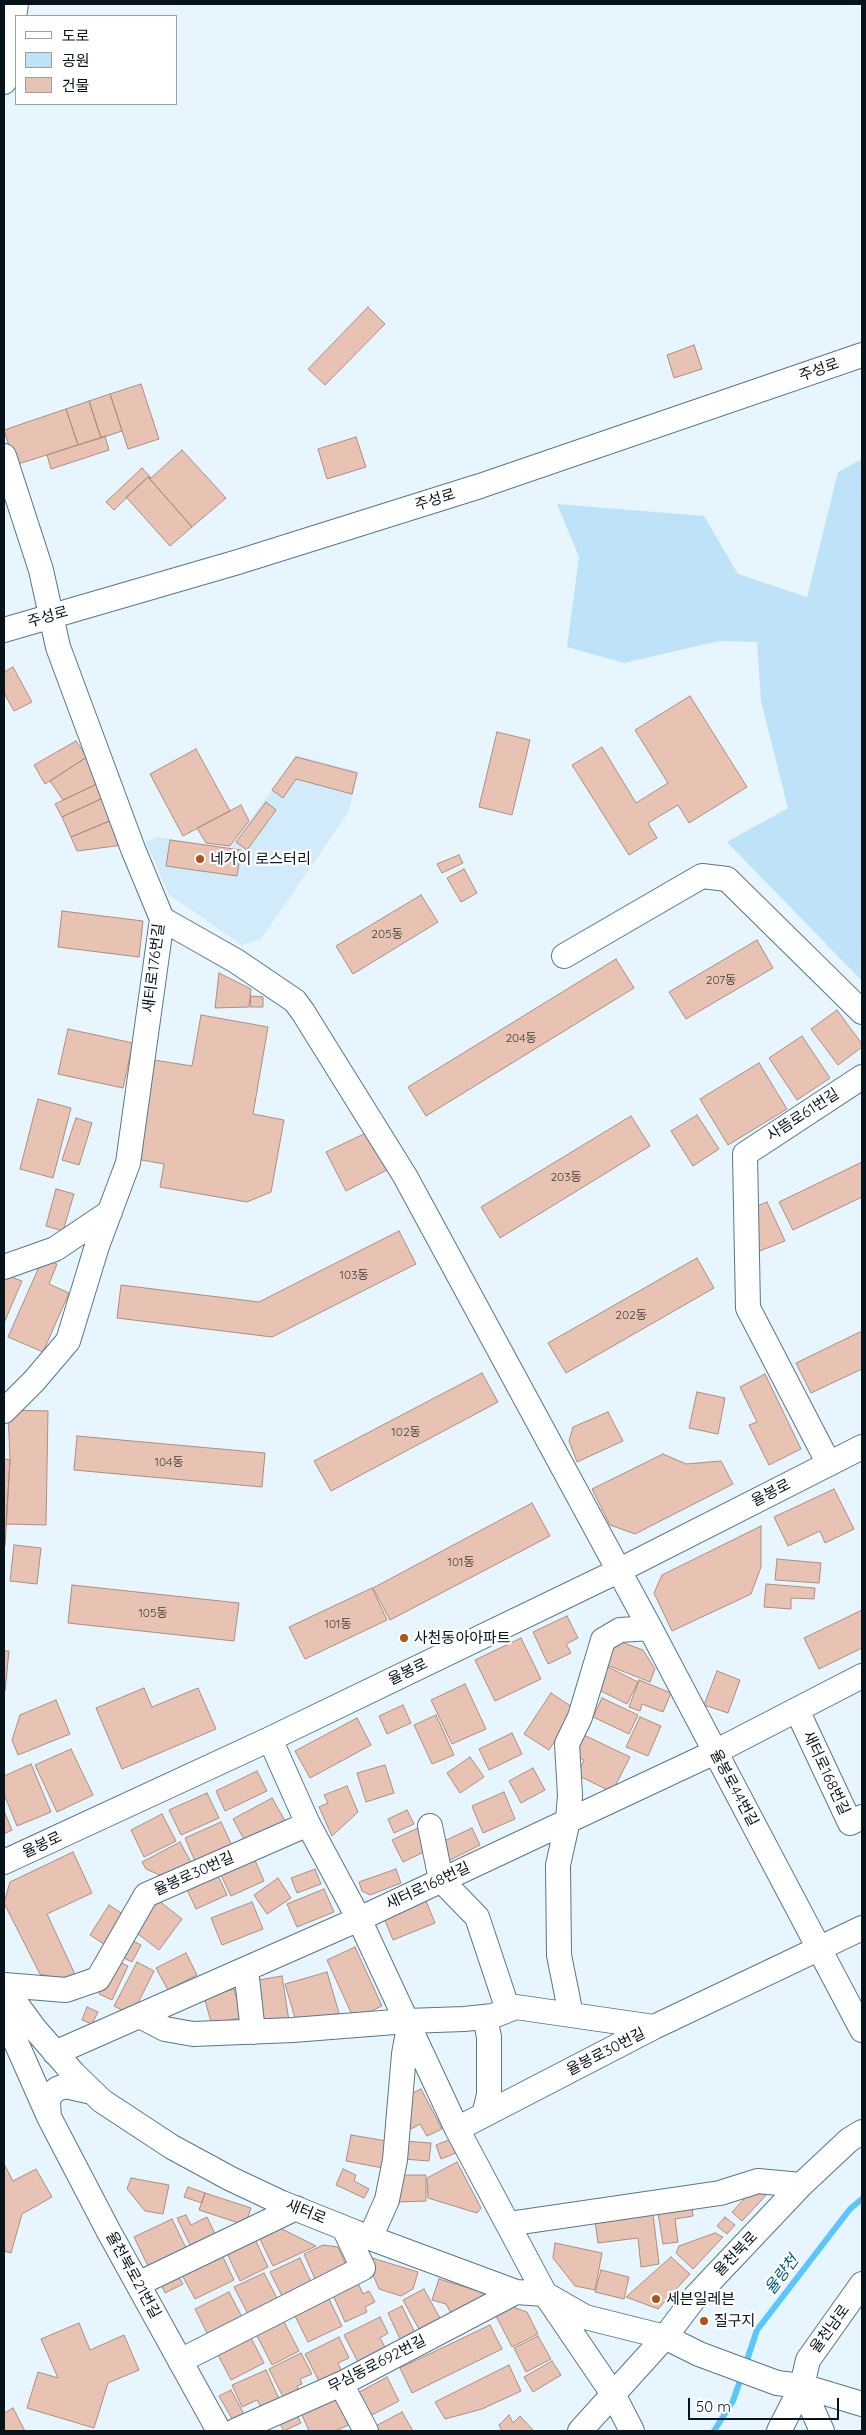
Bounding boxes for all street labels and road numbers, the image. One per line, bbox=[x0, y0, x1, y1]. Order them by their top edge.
street label: 주성로 bbox=[796, 355, 842, 385]
street label: 주성로 bbox=[413, 485, 457, 515]
street label: 주성로 bbox=[26, 603, 70, 631]
street label: 새터로176번길 bbox=[140, 922, 168, 1014]
street label: 사뜸로61번길 bbox=[763, 1085, 843, 1145]
street label: 율봉로 bbox=[748, 1476, 794, 1510]
street label: 율봉로 bbox=[385, 1655, 431, 1689]
street label: 새터로168번길 bbox=[799, 1728, 853, 1818]
street label: 율봉로44번길 bbox=[706, 1746, 762, 1830]
street label: 율봉로 bbox=[19, 1828, 65, 1862]
street label: 율봉로30번길 bbox=[151, 1848, 237, 1900]
street label: 새터로168번길 bbox=[383, 1859, 473, 1913]
street label: 율봉로30번길 bbox=[564, 2025, 648, 2079]
street label: 새터로 bbox=[283, 2196, 329, 2228]
street label: 율천북로21번길 bbox=[102, 2228, 164, 2322]
street label: 율천북로 bbox=[710, 2228, 762, 2280]
street label: 율천남로 bbox=[806, 2301, 854, 2357]
street label: 무심동로692번길 bbox=[325, 2332, 429, 2396]

